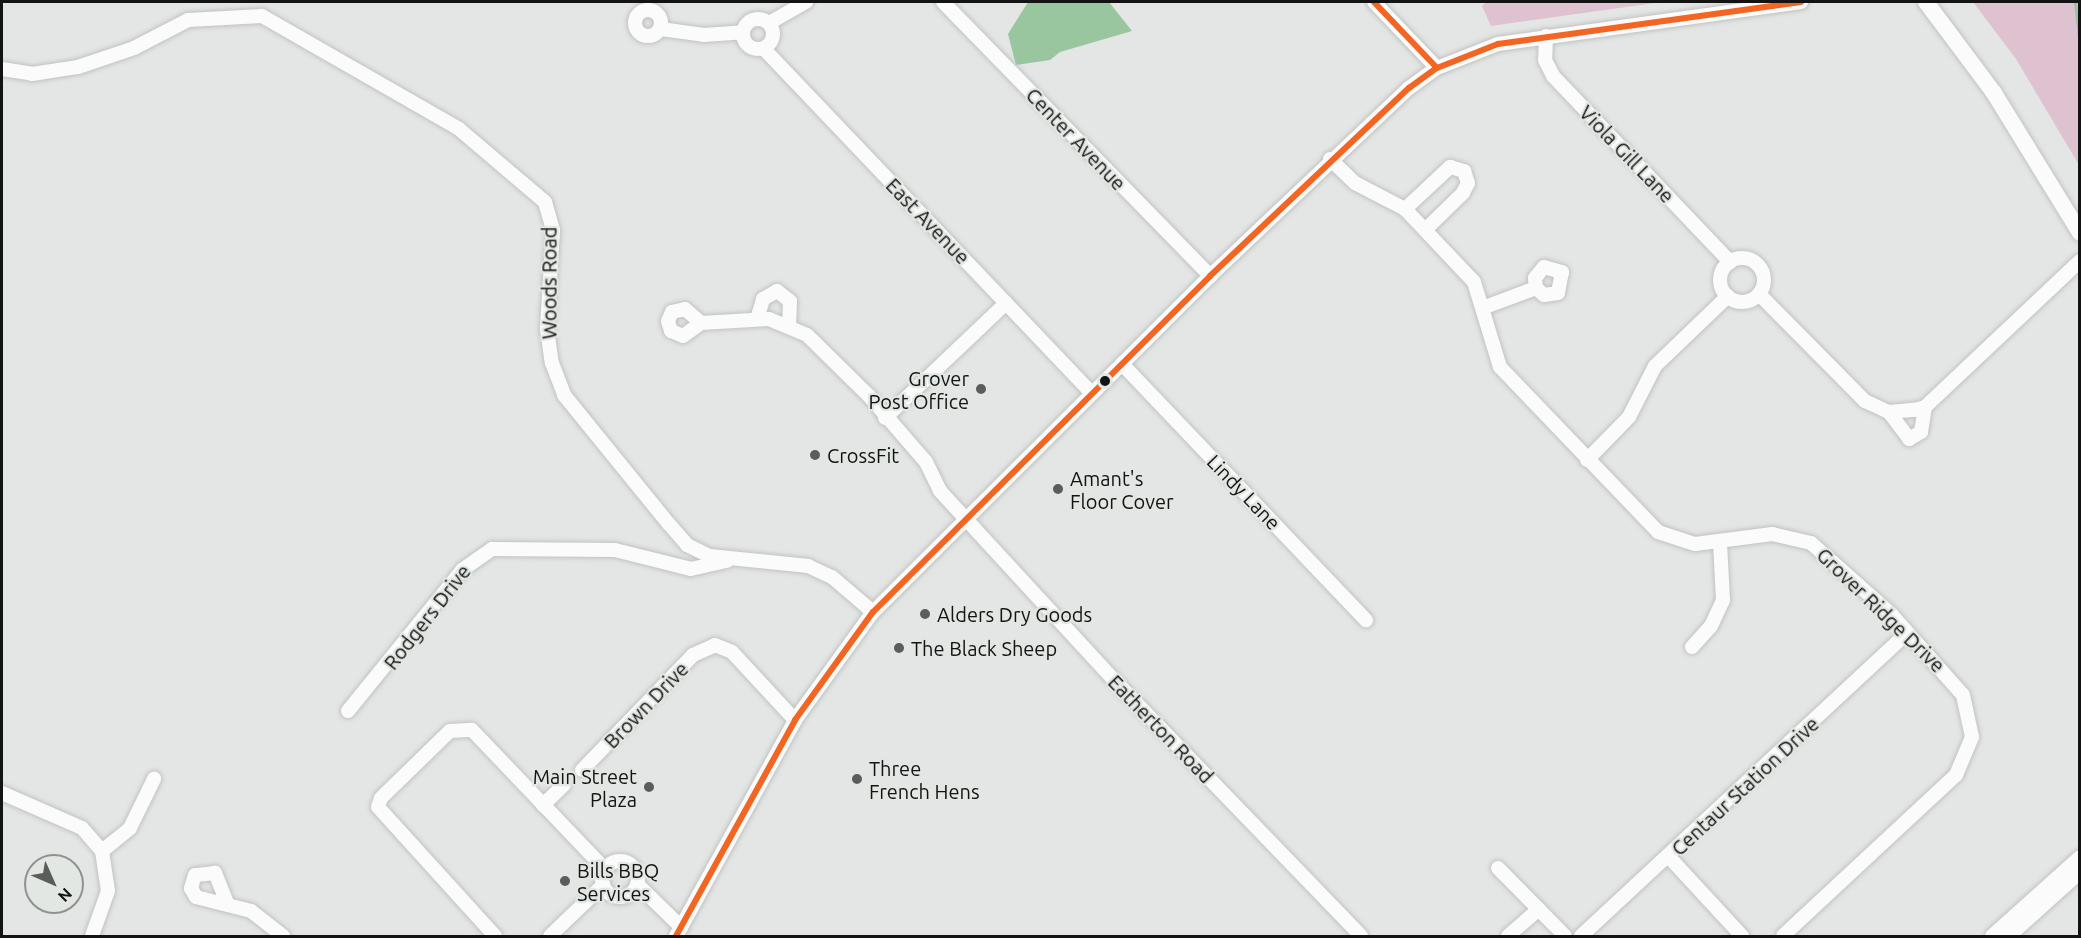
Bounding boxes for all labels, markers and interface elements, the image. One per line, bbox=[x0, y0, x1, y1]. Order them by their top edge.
street label: Center Avenue bbox=[1021, 83, 1131, 195]
street label: Viola Gill Lane bbox=[1575, 100, 1679, 208]
street label: East Avenue bbox=[881, 173, 975, 269]
street label: Woods Road bbox=[537, 227, 561, 339]
place label: Grover Post Office bbox=[869, 366, 969, 413]
unlabelled marker bbox=[1099, 375, 1111, 387]
marker: Grover Post Office bbox=[974, 382, 988, 396]
place label: CrossFit bbox=[827, 443, 899, 467]
marker: CrossFit bbox=[808, 448, 822, 462]
street label: Lindy Lane bbox=[1202, 449, 1286, 535]
place label: Amant's Floor Cover bbox=[1070, 466, 1174, 513]
marker: Amant's Floor Cover bbox=[1051, 482, 1065, 496]
street label: Grover Ridge Drive bbox=[1812, 543, 1950, 677]
street label: Rodgers Drive bbox=[379, 560, 475, 674]
place label: Alders Dry Goods bbox=[937, 602, 1092, 626]
marker: Alders Dry Goods bbox=[918, 607, 932, 621]
place label: The Black Sheep bbox=[911, 636, 1057, 660]
marker: The Black Sheep bbox=[892, 641, 906, 655]
street label: Brown Drive bbox=[599, 657, 693, 753]
street label: Eatherton Road bbox=[1103, 670, 1219, 788]
street label: Centaur Station Drive bbox=[1666, 712, 1824, 860]
place label: Three French Hens bbox=[869, 756, 980, 803]
place label: Main Street Plaza bbox=[533, 764, 637, 811]
marker: Three French Hens bbox=[850, 772, 864, 786]
marker: Main Street Plaza bbox=[642, 780, 656, 794]
north arrow bbox=[24, 854, 84, 914]
place label: Bills BBQ Services bbox=[577, 858, 659, 905]
marker: Bills BBQ Services bbox=[558, 874, 572, 888]
text: N bbox=[55, 885, 76, 906]

